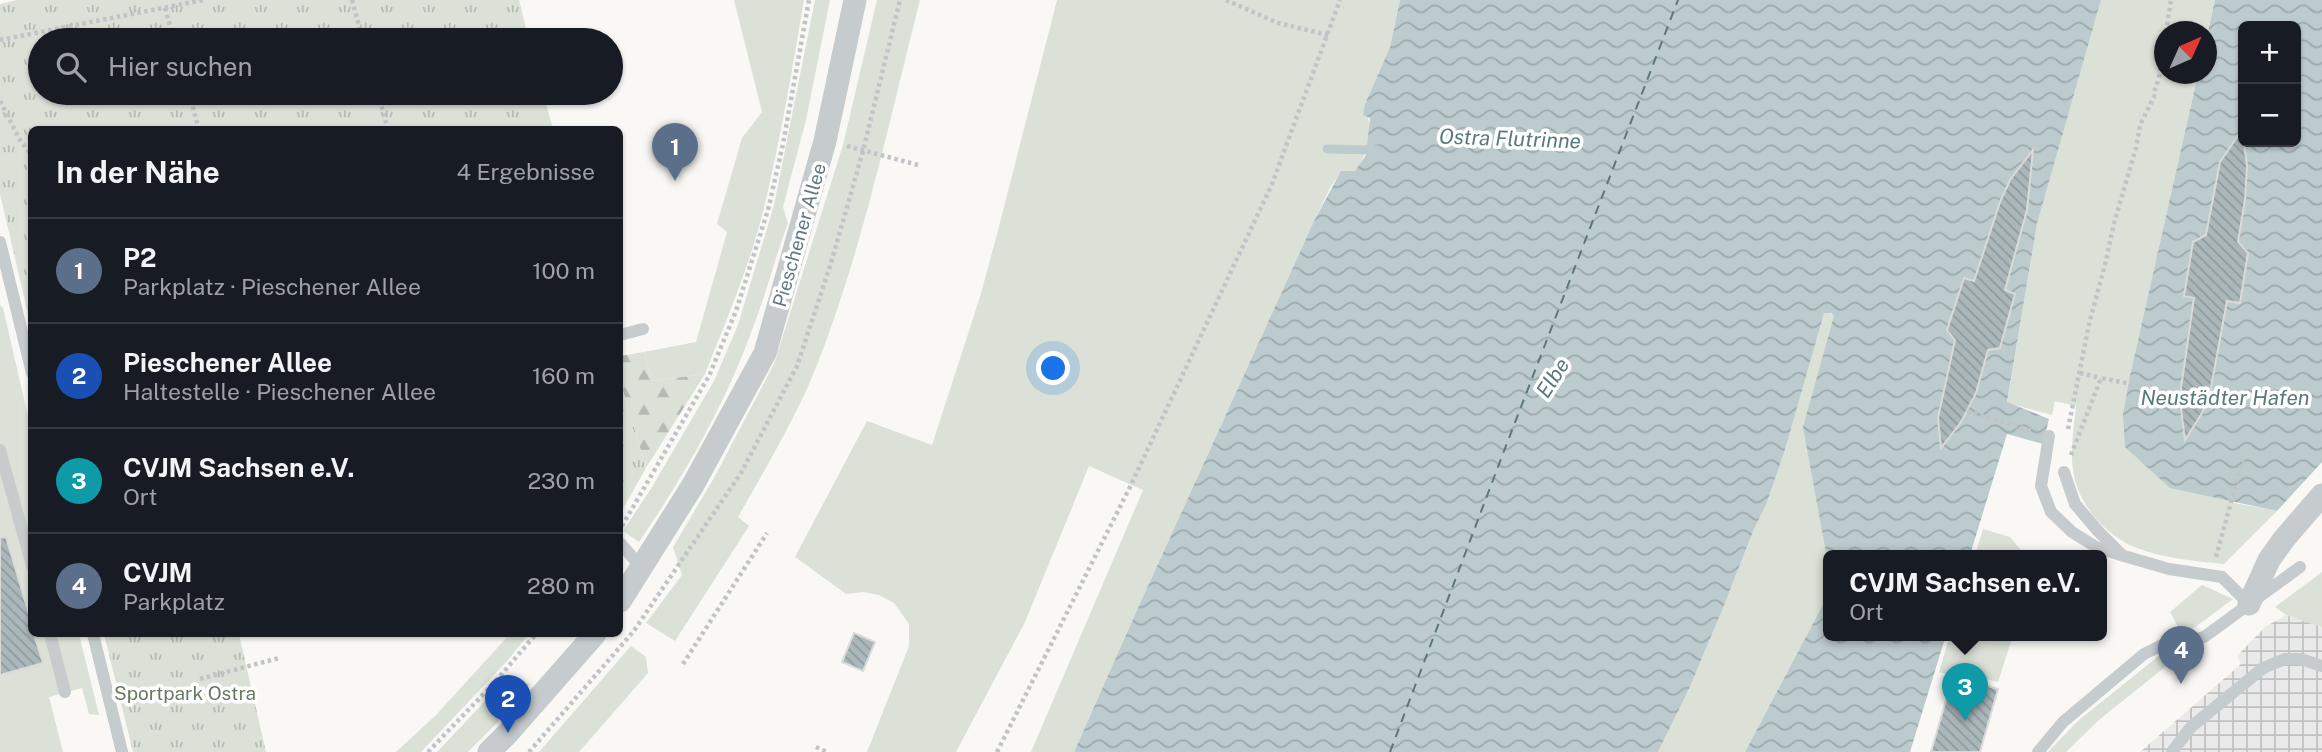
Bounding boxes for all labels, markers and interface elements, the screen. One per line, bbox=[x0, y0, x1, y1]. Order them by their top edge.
north arrow bbox=[2154, 21, 2217, 84]
map controls bbox=[2238, 21, 2301, 147]
button: + bbox=[2238, 21, 2301, 84]
search box bbox=[28, 28, 623, 105]
icon: search bbox=[52, 48, 90, 86]
text: Hier suchen bbox=[108, 51, 253, 82]
button: − bbox=[2238, 84, 2301, 147]
pin: 1 bbox=[652, 123, 698, 181]
water label: Ostra Flutrinne bbox=[1439, 124, 1581, 153]
text: In der Nähe bbox=[56, 154, 220, 190]
text: 4 Ergebnisse bbox=[456, 158, 595, 185]
street label: Pieschener Allee bbox=[768, 161, 830, 309]
text: P2 bbox=[123, 242, 156, 273]
text: 1 bbox=[74, 257, 84, 284]
text: 100 m bbox=[532, 257, 595, 284]
text: Parkplatz · Pieschener Allee bbox=[123, 273, 421, 300]
text: Pieschener Allee bbox=[123, 347, 332, 378]
your location bbox=[1036, 351, 1070, 385]
water label: Elbe bbox=[1531, 353, 1575, 402]
text: 2 bbox=[72, 362, 86, 389]
text: 160 m bbox=[532, 362, 595, 389]
text: Haltestelle · Pieschener Allee bbox=[123, 378, 436, 405]
water label: Neustädter Hafen bbox=[2140, 385, 2310, 410]
text: CVJM Sachsen e.V. bbox=[123, 452, 354, 483]
text: 3 bbox=[71, 467, 87, 494]
text: 230 m bbox=[527, 467, 595, 494]
text: Ort bbox=[123, 483, 157, 510]
popup bbox=[1823, 550, 2107, 641]
text: CVJM bbox=[123, 557, 192, 588]
text: CVJM Sachsen e.V. bbox=[1849, 567, 2081, 598]
text: 4 bbox=[71, 572, 87, 599]
text: 280 m bbox=[527, 572, 595, 599]
text: Parkplatz bbox=[123, 588, 225, 615]
text: Ort bbox=[1849, 598, 1884, 625]
pin: 4 bbox=[2158, 626, 2204, 684]
pin: 3 bbox=[1942, 663, 1988, 721]
pin: 2 bbox=[485, 675, 531, 733]
park label: Sportpark Ostra bbox=[114, 682, 256, 704]

